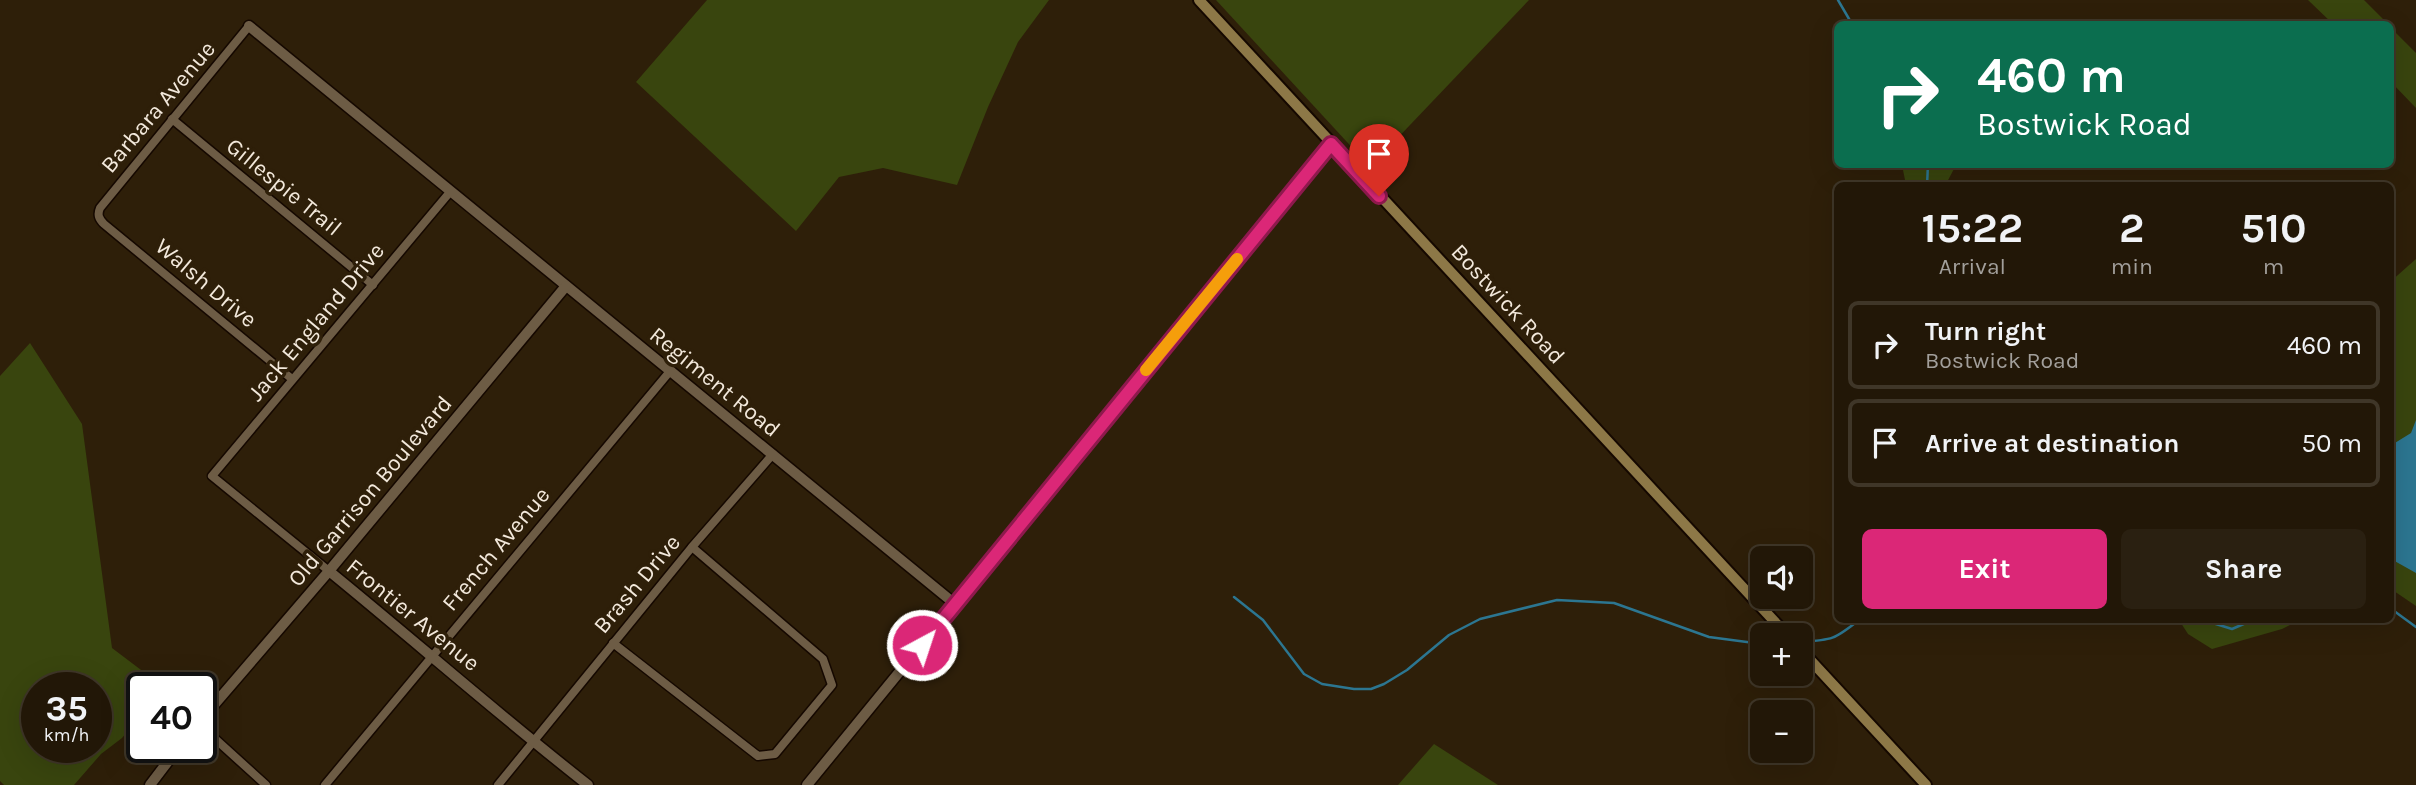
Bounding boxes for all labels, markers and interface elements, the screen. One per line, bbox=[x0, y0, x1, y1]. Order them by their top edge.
street label: Barbara Avenue bbox=[95, 36, 221, 178]
text: 460 m bbox=[1977, 47, 2126, 104]
icon: right bbox=[1862, 49, 1953, 140]
text: Bostwick Road bbox=[1977, 106, 2192, 143]
pin bbox=[1349, 124, 1409, 196]
street label: Gillespie Trail bbox=[221, 132, 347, 242]
icon: arrive bbox=[1360, 135, 1398, 173]
text: 15:22 bbox=[1922, 203, 2023, 253]
text: 2 bbox=[2119, 203, 2145, 253]
text: 510 bbox=[2240, 203, 2306, 253]
street label: Walsh Drive bbox=[150, 233, 262, 333]
street label: Jack England Drive bbox=[242, 238, 390, 406]
street label: Bostwick Road bbox=[1445, 238, 1571, 370]
text: Arrival bbox=[1939, 253, 2006, 280]
text: min bbox=[2111, 253, 2153, 280]
text: m bbox=[2263, 253, 2284, 280]
text: Turn right bbox=[1925, 316, 2046, 347]
street label: Regiment Road bbox=[644, 321, 786, 443]
icon: right bbox=[1866, 326, 1904, 364]
text: 460 m bbox=[2287, 330, 2362, 361]
text: Bostwick Road bbox=[1925, 347, 2079, 374]
street label: Old Garrison Boulevard bbox=[282, 390, 458, 592]
icon: arrive bbox=[1866, 424, 1904, 462]
text: Arrive at destination bbox=[1925, 428, 2179, 459]
text: 50 m bbox=[2301, 428, 2362, 459]
street label: French Avenue bbox=[436, 482, 556, 616]
street label: Brash Drive bbox=[588, 529, 686, 639]
button: Exit bbox=[1862, 529, 2107, 609]
button: Share bbox=[2121, 529, 2366, 609]
map controls bbox=[1750, 546, 1813, 763]
button: sound bbox=[1750, 546, 1813, 609]
street label: Frontier Avenue bbox=[341, 553, 485, 677]
position arrow bbox=[885, 608, 959, 682]
button: + bbox=[1750, 623, 1813, 686]
speed limit sign: 40 bbox=[126, 672, 217, 763]
text: 35 bbox=[45, 688, 88, 729]
button: − bbox=[1750, 700, 1813, 763]
text: km/h bbox=[44, 724, 89, 746]

